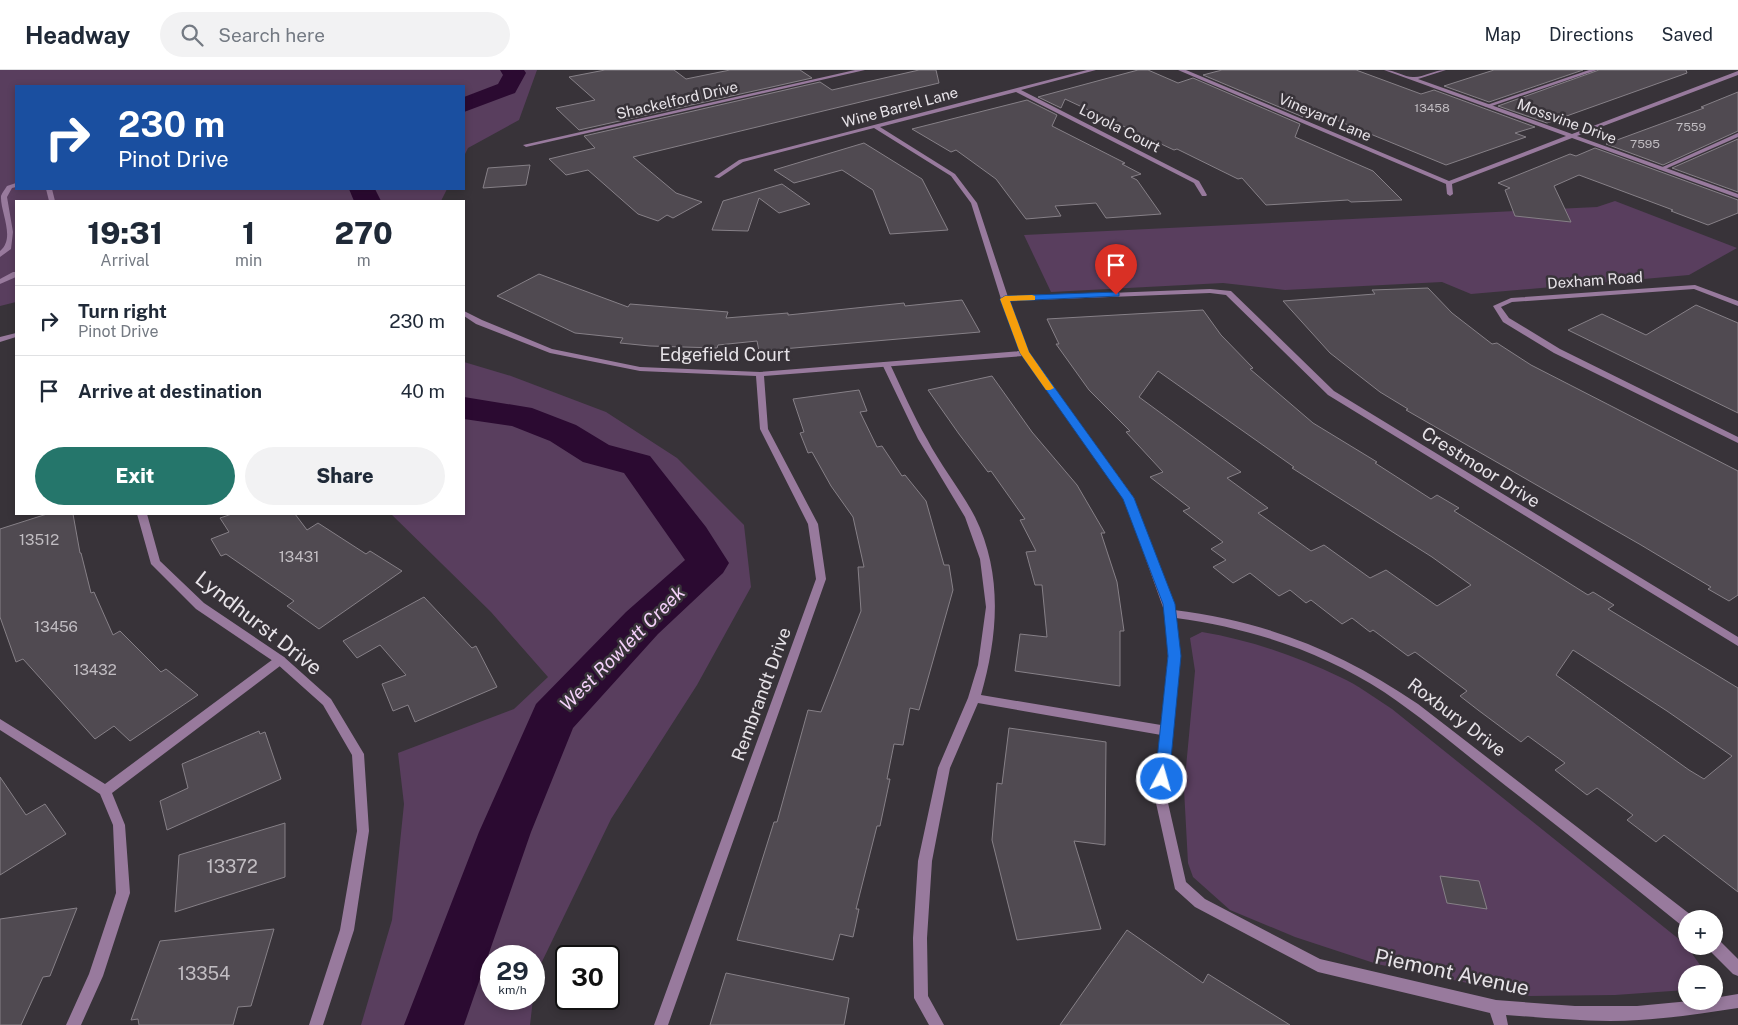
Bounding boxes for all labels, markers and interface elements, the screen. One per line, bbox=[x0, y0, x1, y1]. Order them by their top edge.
search box bbox=[160, 12, 510, 57]
text: Headway bbox=[25, 21, 130, 49]
icon: search bbox=[178, 21, 206, 49]
text: Search here bbox=[218, 24, 325, 46]
text: Map bbox=[1484, 24, 1521, 45]
text: Directions bbox=[1549, 24, 1634, 45]
text: Saved bbox=[1662, 24, 1713, 45]
street label: Shackelford Drive bbox=[615, 78, 739, 122]
street label: Wine Barrel Lane bbox=[840, 83, 960, 131]
street label: Vineyard Lane bbox=[1276, 90, 1374, 144]
street label: Mossvine Drive bbox=[1515, 95, 1619, 147]
street label: Loyola Court bbox=[1077, 100, 1163, 156]
house number: 13458 bbox=[1414, 101, 1450, 115]
text: 230 m bbox=[118, 104, 225, 145]
icon: right bbox=[35, 105, 100, 170]
house number: 7559 bbox=[1676, 120, 1706, 134]
house number: 7595 bbox=[1630, 137, 1660, 151]
text: Pinot Drive bbox=[118, 146, 229, 172]
text: 19:31 bbox=[87, 215, 163, 251]
text: 1 bbox=[242, 215, 255, 251]
text: 270 bbox=[334, 215, 393, 251]
pin bbox=[1095, 244, 1137, 295]
text: Arrival bbox=[100, 251, 150, 270]
text: min bbox=[235, 251, 262, 270]
text: m bbox=[357, 251, 371, 270]
icon: arrive bbox=[1102, 251, 1130, 279]
street label: Dexham Road bbox=[1547, 268, 1643, 292]
text: Turn right bbox=[78, 300, 167, 322]
icon: right bbox=[35, 307, 63, 335]
text: 230 m bbox=[389, 310, 445, 332]
text: Pinot Drive bbox=[78, 322, 159, 341]
street label: Edgefield Court bbox=[659, 344, 791, 365]
icon: arrive bbox=[35, 377, 63, 405]
text: Arrive at destination bbox=[78, 380, 262, 402]
text: 40 m bbox=[400, 380, 445, 402]
street label: Crestmoor Drive bbox=[1418, 422, 1544, 512]
button: Exit bbox=[35, 447, 235, 505]
button: Share bbox=[245, 447, 445, 505]
house number: 13512 bbox=[19, 531, 59, 548]
house number: 13431 bbox=[279, 548, 319, 565]
street label: Lyndhurst Drive bbox=[191, 566, 327, 680]
water label: West Rowlett Creek bbox=[555, 581, 689, 715]
house number: 13456 bbox=[34, 618, 78, 635]
street label: Rembrandt Drive bbox=[727, 624, 795, 764]
house number: 13432 bbox=[73, 661, 117, 678]
street label: Roxbury Drive bbox=[1404, 673, 1510, 761]
position arrow bbox=[1135, 752, 1187, 804]
house number: 13372 bbox=[206, 856, 258, 877]
map controls bbox=[1678, 910, 1723, 1010]
button: + bbox=[1678, 910, 1723, 955]
street label: Piemont Avenue bbox=[1372, 943, 1532, 1001]
speed limit sign: 30 bbox=[555, 945, 620, 1010]
text: 29 bbox=[496, 956, 529, 986]
house number: 13354 bbox=[178, 963, 230, 984]
button: − bbox=[1678, 965, 1723, 1010]
text: km/h bbox=[498, 983, 527, 997]

